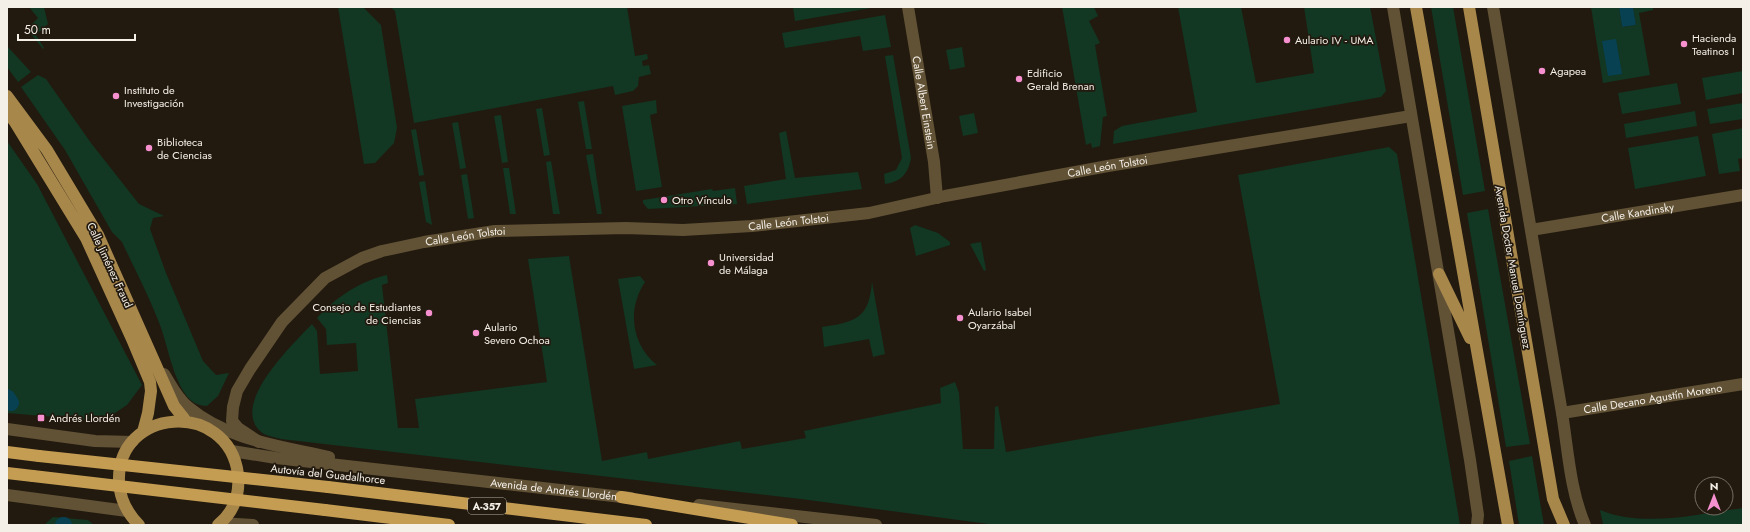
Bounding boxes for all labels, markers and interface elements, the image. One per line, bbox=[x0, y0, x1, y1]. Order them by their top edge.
scale bar bbox=[18, 16, 135, 42]
text: 50 m bbox=[24, 21, 51, 39]
place label: Hacienda Teatinos I bbox=[1692, 30, 1736, 59]
place label: Aulario IV - UMA bbox=[1295, 32, 1374, 48]
marker: Aulario IV - UMA bbox=[1282, 35, 1292, 45]
marker: Hacienda Teatinos I bbox=[1679, 39, 1689, 49]
street label: Calle Albert Einstein bbox=[908, 55, 940, 151]
place label: Agapea bbox=[1550, 63, 1586, 79]
place label: Edificio Gerald Brenan bbox=[1027, 65, 1095, 94]
marker: Agapea bbox=[1537, 66, 1547, 76]
marker: Edificio Gerald Brenan bbox=[1014, 74, 1024, 84]
place label: Instituto de Investigación bbox=[124, 82, 184, 111]
marker: Instituto de Investigación bbox=[111, 91, 121, 101]
place label: Biblioteca de Ciencias bbox=[157, 134, 212, 163]
marker: Biblioteca de Ciencias bbox=[144, 143, 154, 153]
street label: Calle León Tolstoi bbox=[1066, 152, 1149, 181]
street label: Avenida Doctor Manuel Domínguez bbox=[1491, 184, 1535, 350]
place label: Otro Vínculo bbox=[672, 192, 732, 208]
marker: Otro Vínculo bbox=[659, 195, 669, 205]
street label: Calle Kandinsky bbox=[1600, 199, 1675, 226]
street label: Calle León Tolstoi bbox=[747, 209, 830, 234]
street label: Calle Jiménez Fraud bbox=[83, 220, 137, 310]
street label: Calle León Tolstoi bbox=[424, 223, 506, 250]
place label: Universidad de Málaga bbox=[719, 249, 774, 278]
marker: Universidad de Málaga bbox=[706, 258, 716, 268]
place label: Consejo de Estudiantes de Ciencias bbox=[312, 299, 422, 328]
place label: Aulario Isabel Oyarzábal bbox=[968, 304, 1031, 333]
marker: Consejo de Estudiantes de Ciencias bbox=[424, 308, 434, 318]
marker: Aulario Isabel Oyarzábal bbox=[955, 313, 965, 323]
place label: Aulario Severo Ochoa bbox=[484, 319, 550, 348]
marker: Aulario Severo Ochoa bbox=[471, 328, 481, 338]
street label: Calle Decano Agustín Moreno bbox=[1582, 379, 1723, 417]
place label: Andrés Llordén bbox=[49, 410, 120, 426]
marker: Andrés Llordén bbox=[36, 413, 46, 423]
street label: Autovía del Guadalhorce bbox=[270, 460, 387, 488]
street label: Avenida de Andrés Llordén bbox=[490, 474, 618, 504]
north arrow bbox=[1694, 476, 1734, 516]
text: N bbox=[1710, 478, 1718, 494]
road number: A-357 bbox=[468, 498, 506, 514]

